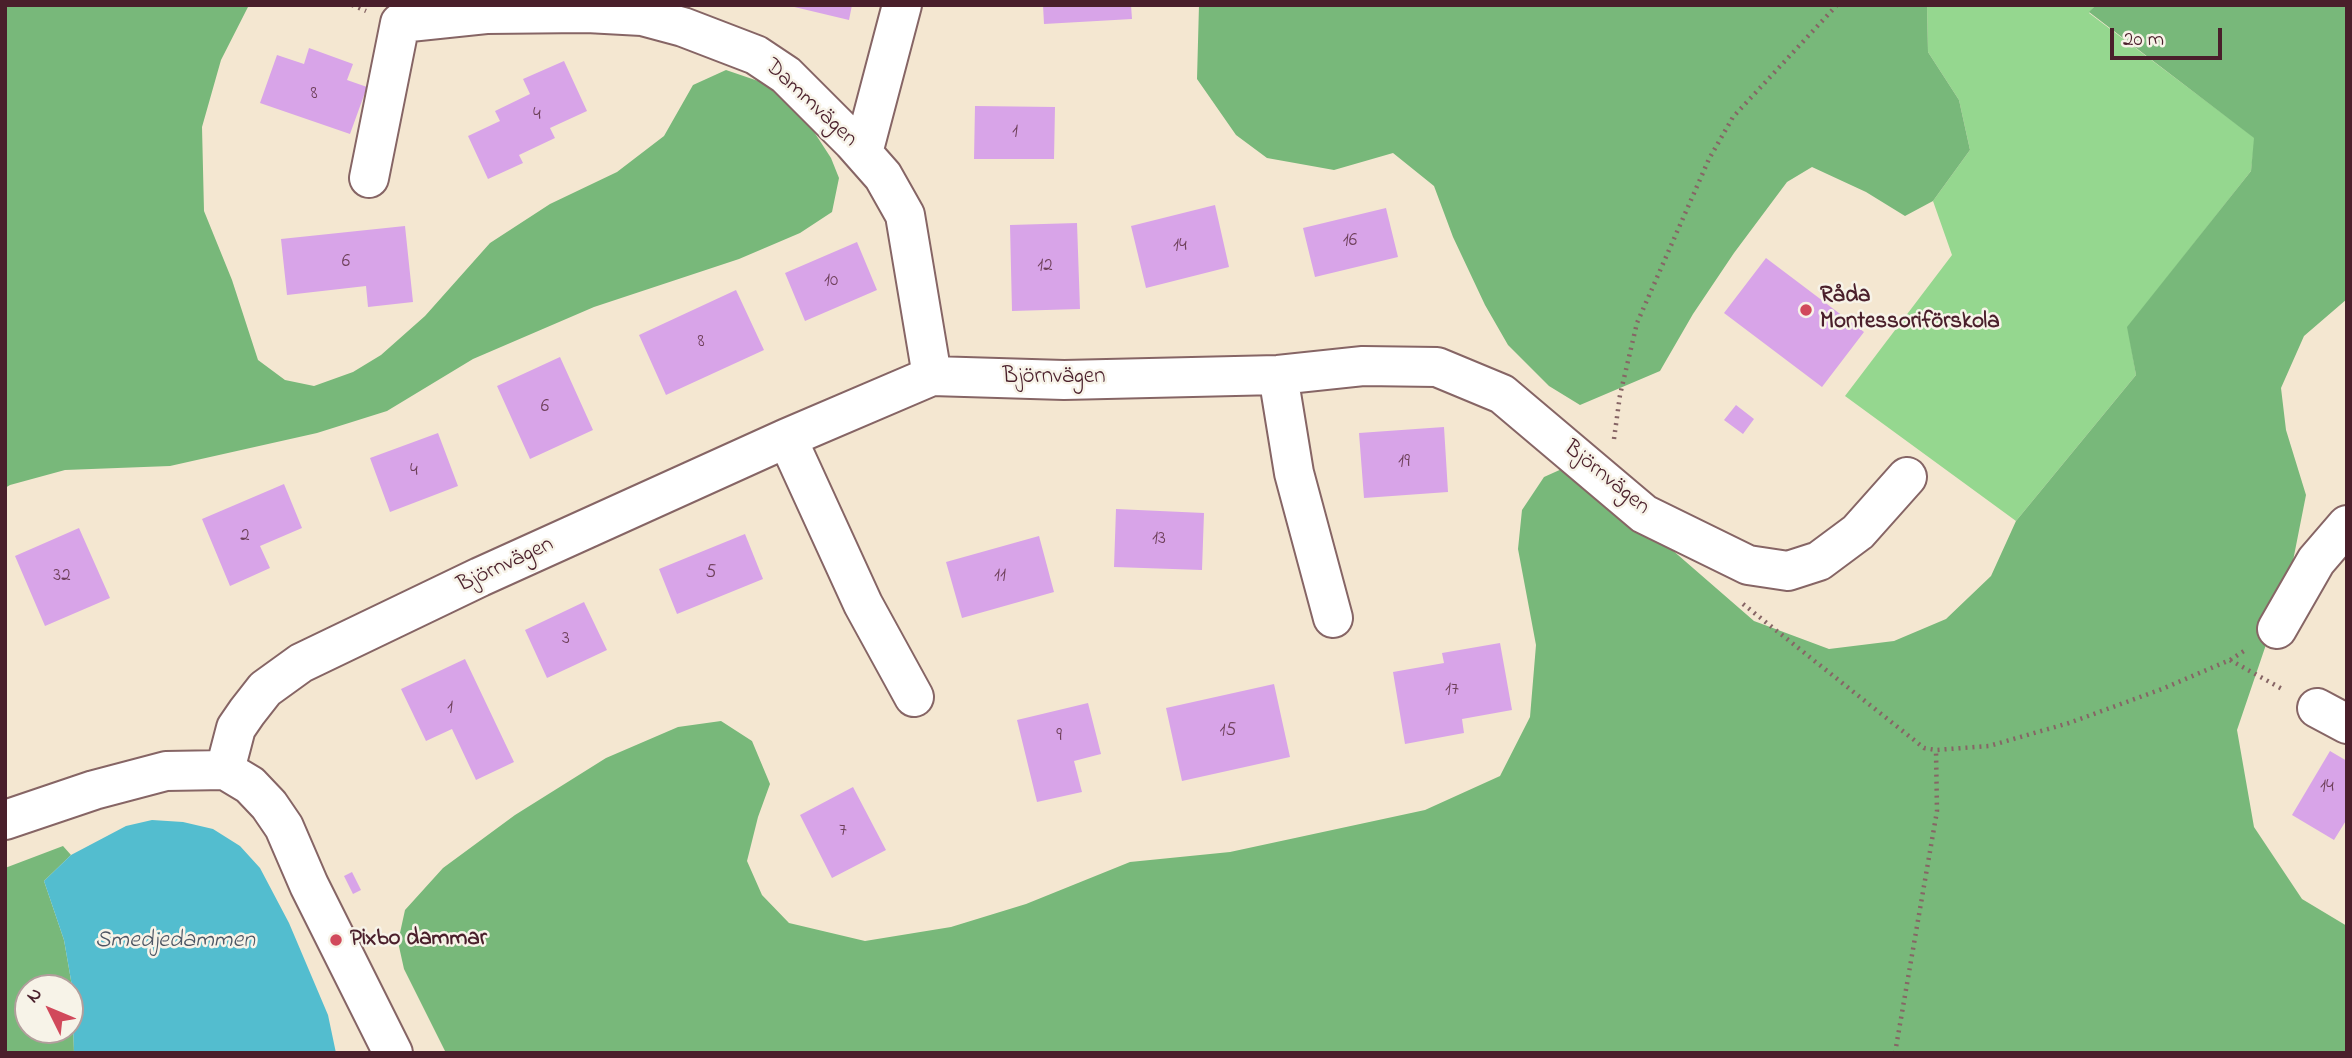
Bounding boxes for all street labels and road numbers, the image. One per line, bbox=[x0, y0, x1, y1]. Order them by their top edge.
street label: Dammvägen bbox=[758, 54, 862, 154]
street label: Björnvägen bbox=[1002, 364, 1106, 392]
street label: Björnvägen bbox=[1557, 436, 1655, 522]
street label: Björnvägen bbox=[453, 532, 559, 600]

